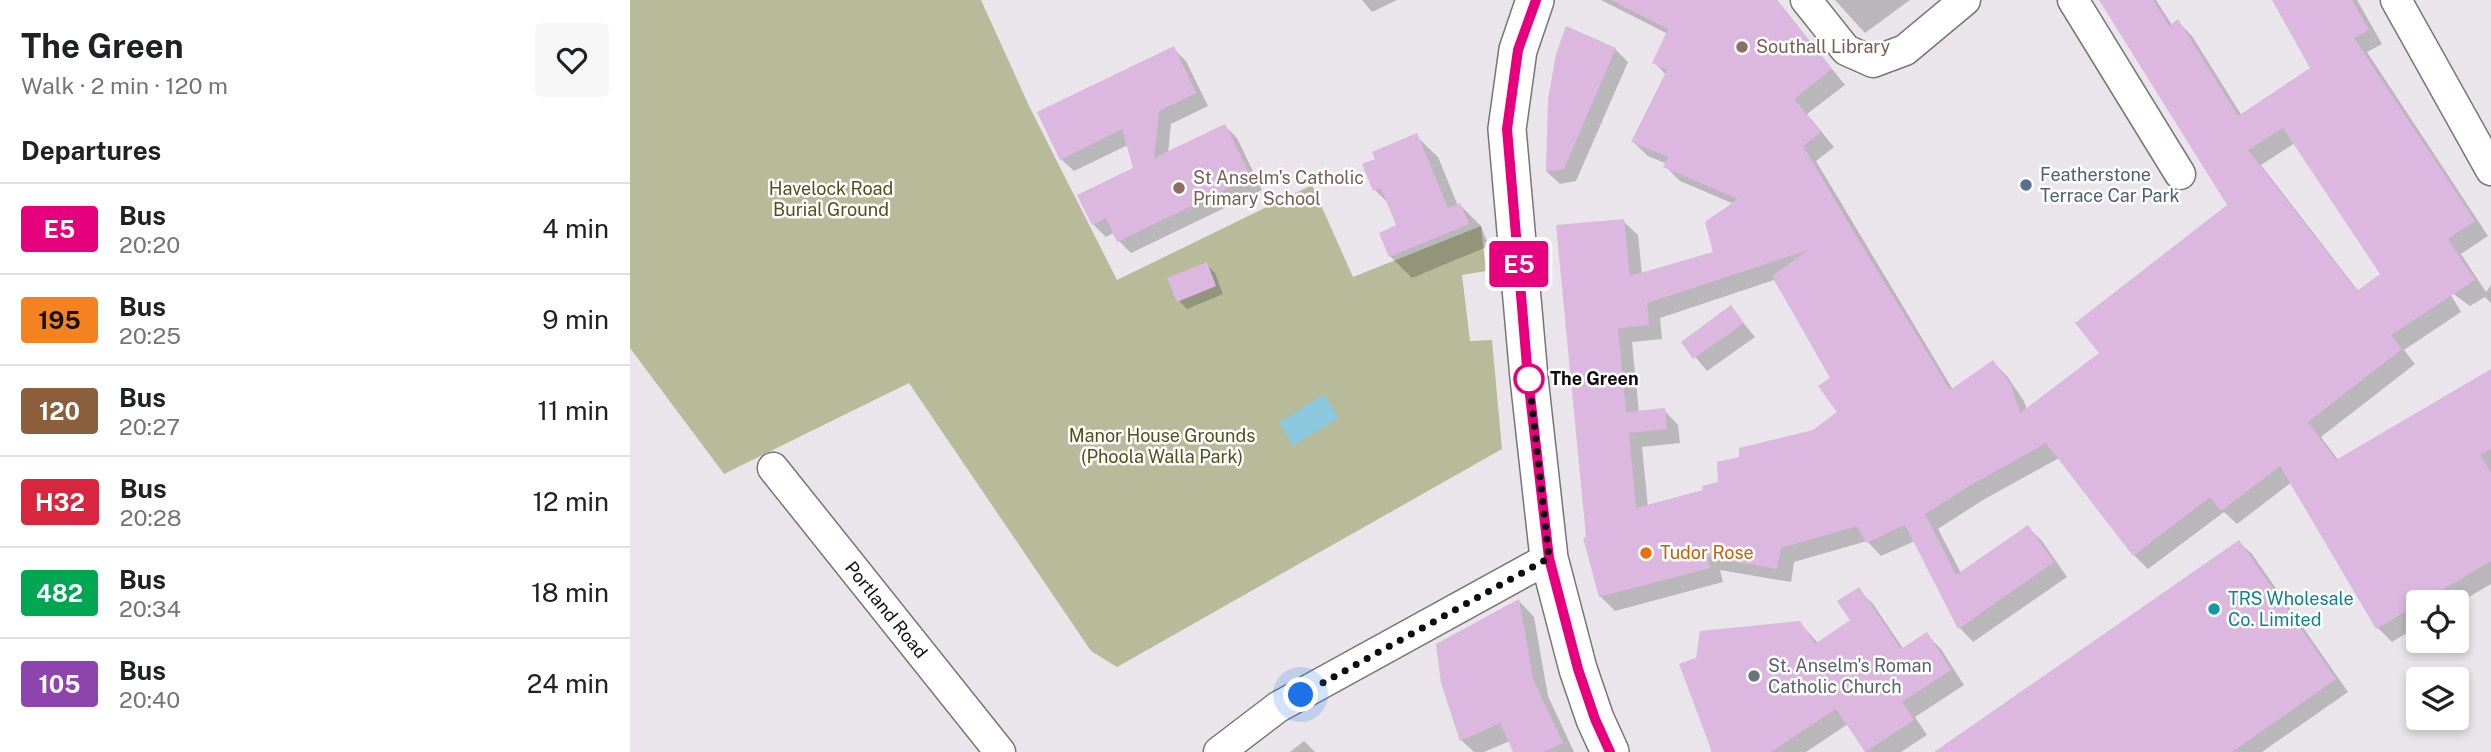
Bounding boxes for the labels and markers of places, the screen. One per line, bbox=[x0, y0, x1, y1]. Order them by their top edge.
place label: Southall Library bbox=[1756, 36, 1891, 57]
marker: Southall Library bbox=[1734, 39, 1750, 55]
place label: Featherstone Terrace Car Park bbox=[2040, 164, 2180, 206]
place label: St Anselm's Catholic Primary School bbox=[1193, 167, 1364, 209]
marker: Featherstone Terrace Car Park bbox=[2018, 177, 2034, 193]
marker: St Anselm's Catholic Primary School bbox=[1171, 180, 1187, 196]
marker: The Green bbox=[1514, 364, 1544, 394]
place label: The Green bbox=[1550, 368, 1639, 389]
place label: Tudor Rose bbox=[1660, 542, 1754, 563]
marker: Tudor Rose bbox=[1638, 545, 1654, 561]
place label: TRS Wholesale Co. Limited bbox=[2228, 588, 2354, 630]
marker: TRS Wholesale Co. Limited bbox=[2206, 601, 2222, 617]
place label: St. Anselm's Roman Catholic Church bbox=[1768, 655, 1932, 697]
marker: St. Anselm's Roman Catholic Church bbox=[1746, 668, 1762, 684]

